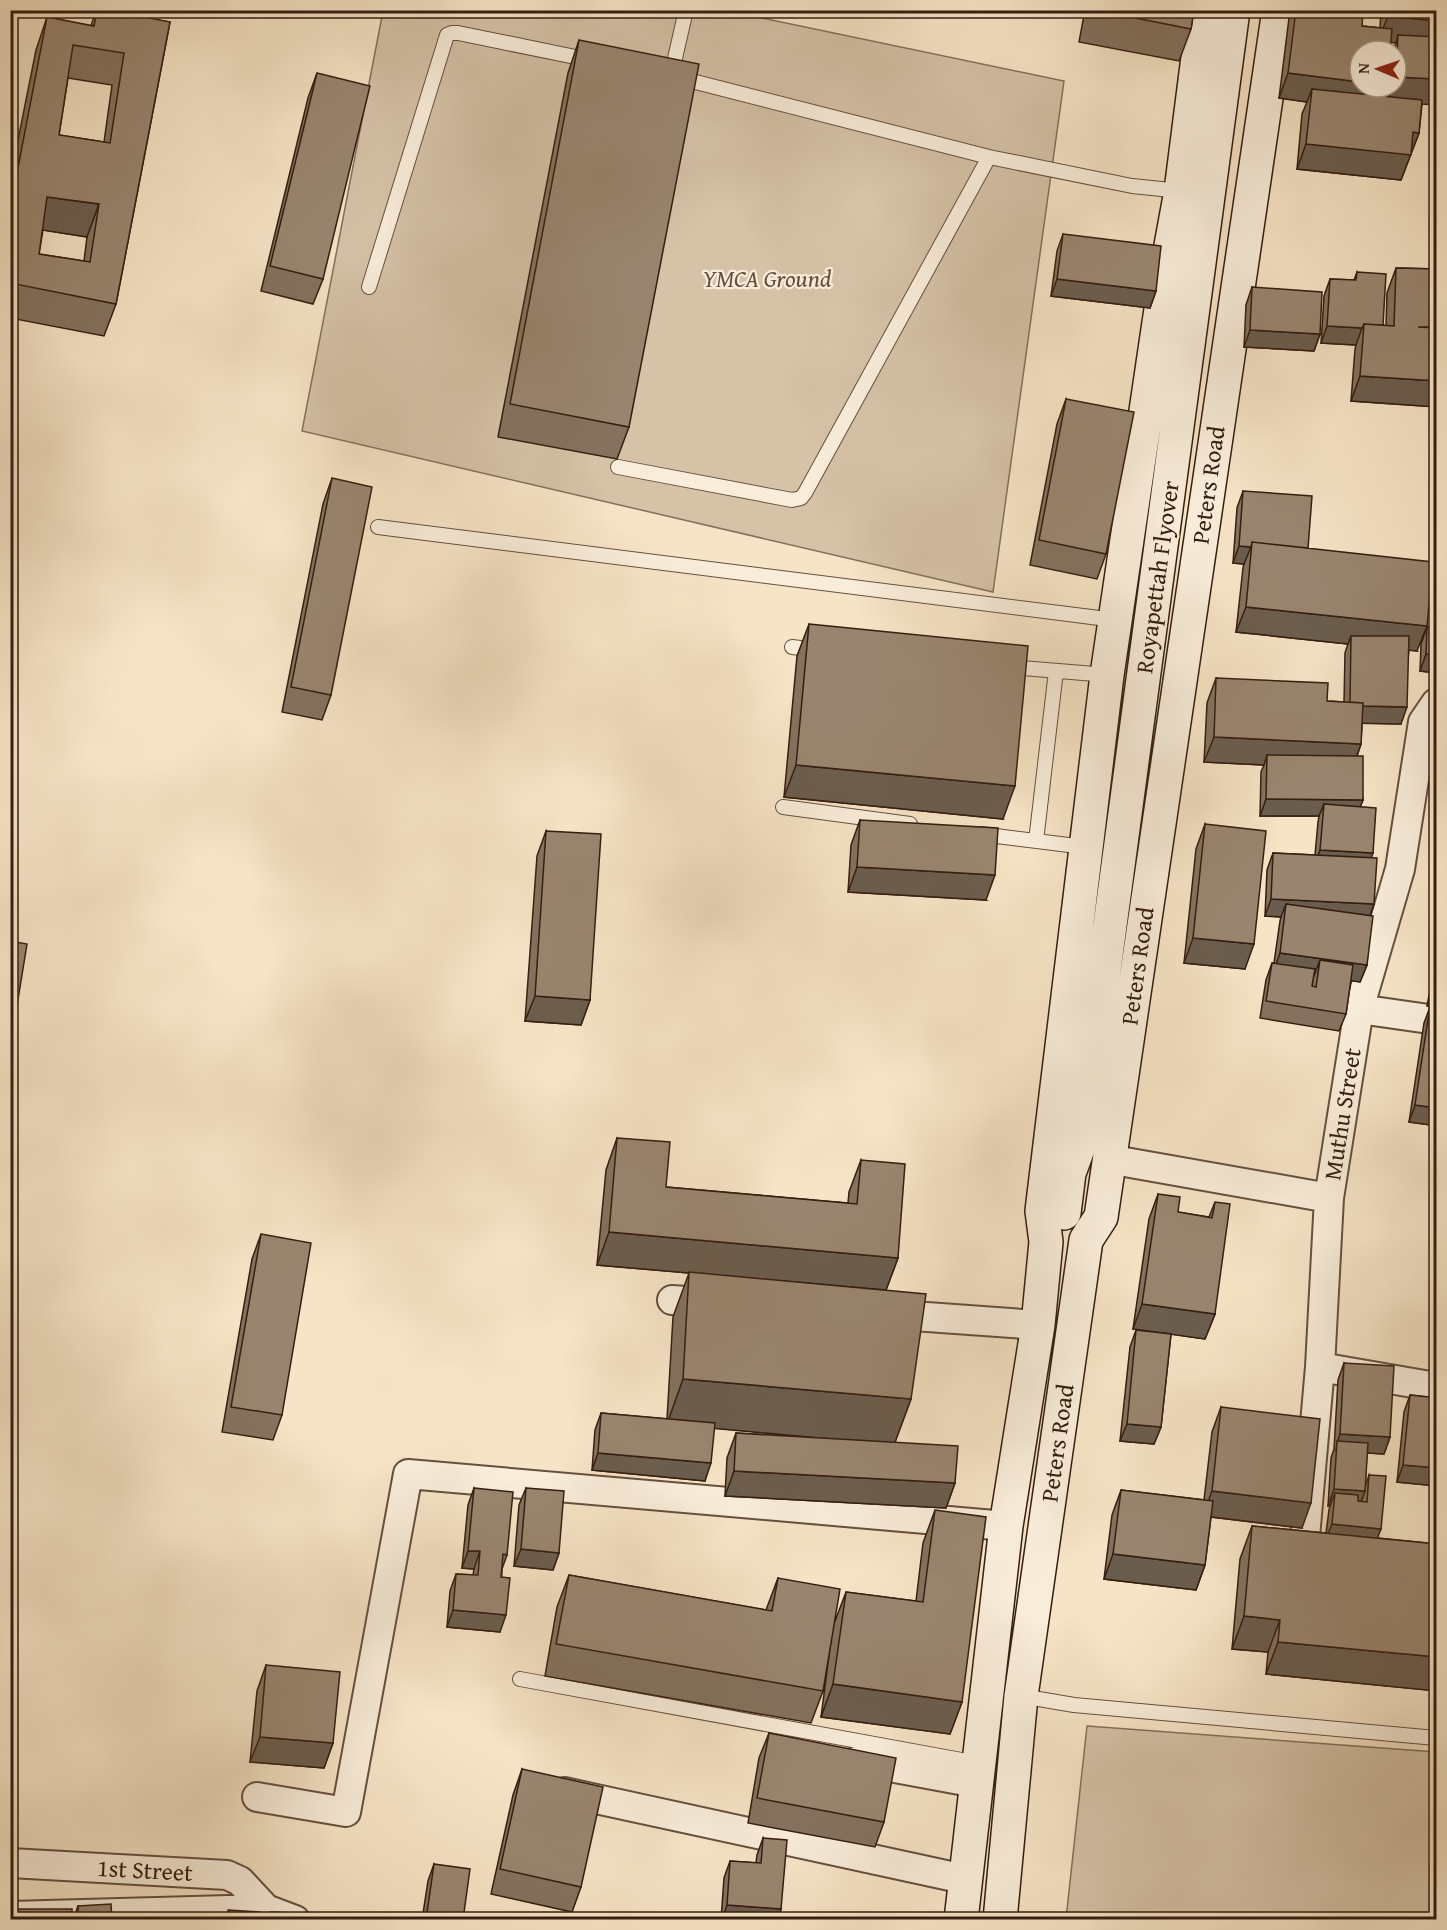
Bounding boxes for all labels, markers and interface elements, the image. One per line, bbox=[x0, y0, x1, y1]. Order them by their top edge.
north arrow bbox=[1348, 39, 1408, 99]
text: N bbox=[1351, 62, 1375, 74]
park label: YMCA Ground bbox=[703, 261, 832, 296]
street label: Peters Road bbox=[1182, 424, 1234, 546]
street label: Royapettah Flyover bbox=[1126, 478, 1188, 676]
street label: Peters Road bbox=[1111, 905, 1163, 1027]
street label: Muthu Street bbox=[1314, 1045, 1370, 1183]
street label: Peters Road bbox=[1031, 1382, 1083, 1504]
street label: 1st Street bbox=[96, 1850, 194, 1890]

